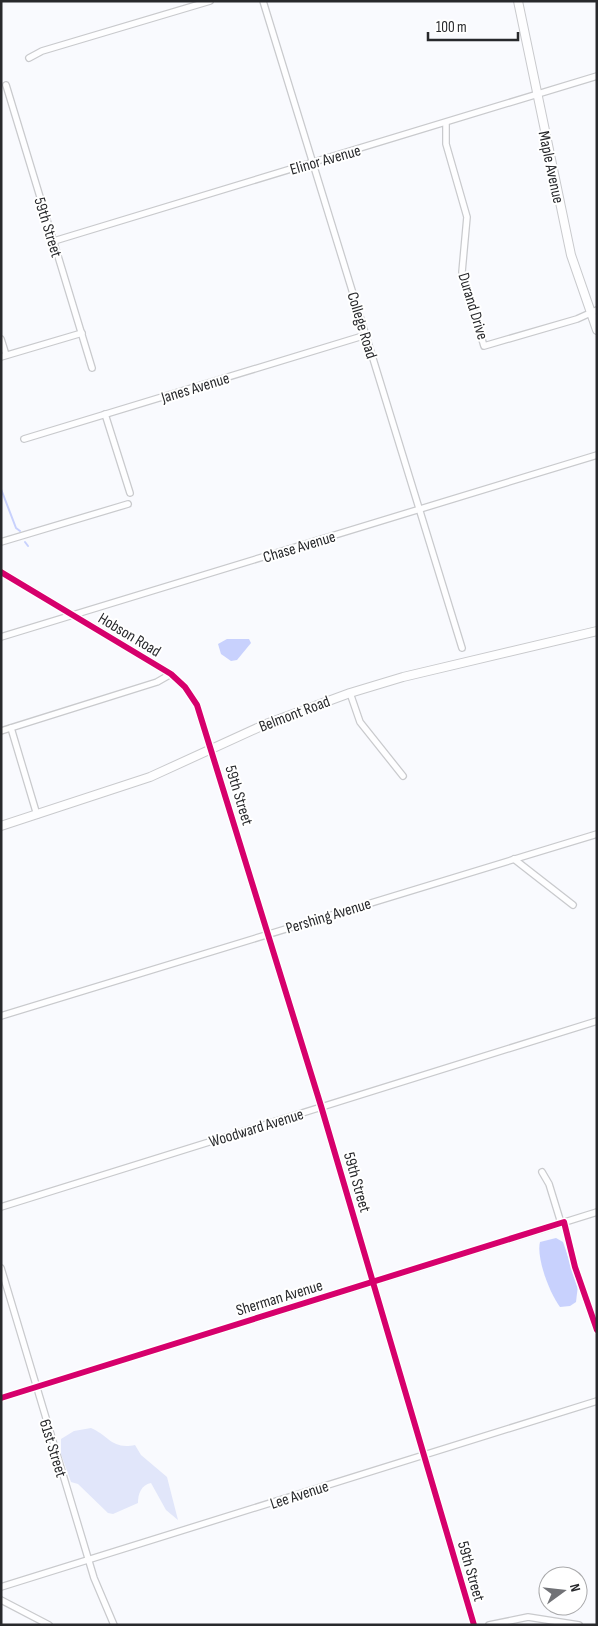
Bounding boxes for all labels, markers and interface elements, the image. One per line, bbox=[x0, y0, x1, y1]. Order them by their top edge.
scale bar bbox=[428, 10, 518, 42]
text: 100 m bbox=[436, 18, 467, 37]
street label: Maple Avenue bbox=[534, 129, 567, 205]
street label: Elinor Avenue bbox=[288, 141, 363, 180]
street label: 59th Street bbox=[29, 195, 66, 260]
street label: Durand Drive bbox=[453, 271, 492, 342]
street label: College Road bbox=[342, 290, 381, 361]
street label: Janes Avenue bbox=[158, 369, 232, 408]
street label: Chase Avenue bbox=[261, 527, 338, 567]
street label: Hobson Road bbox=[94, 609, 164, 661]
street label: Belmont Road bbox=[256, 692, 333, 737]
street label: 59th Street bbox=[220, 763, 257, 828]
street label: Pershing Avenue bbox=[284, 894, 373, 938]
street label: Woodward Avenue bbox=[207, 1105, 306, 1152]
street label: 59th Street bbox=[339, 1150, 374, 1215]
street label: Sherman Avenue bbox=[234, 1276, 325, 1321]
street label: 61st Street bbox=[35, 1417, 70, 1480]
street label: Lee Avenue bbox=[268, 1477, 331, 1514]
street label: 59th Street bbox=[453, 1539, 488, 1604]
north arrow bbox=[538, 1566, 588, 1616]
text: N bbox=[566, 1582, 584, 1594]

